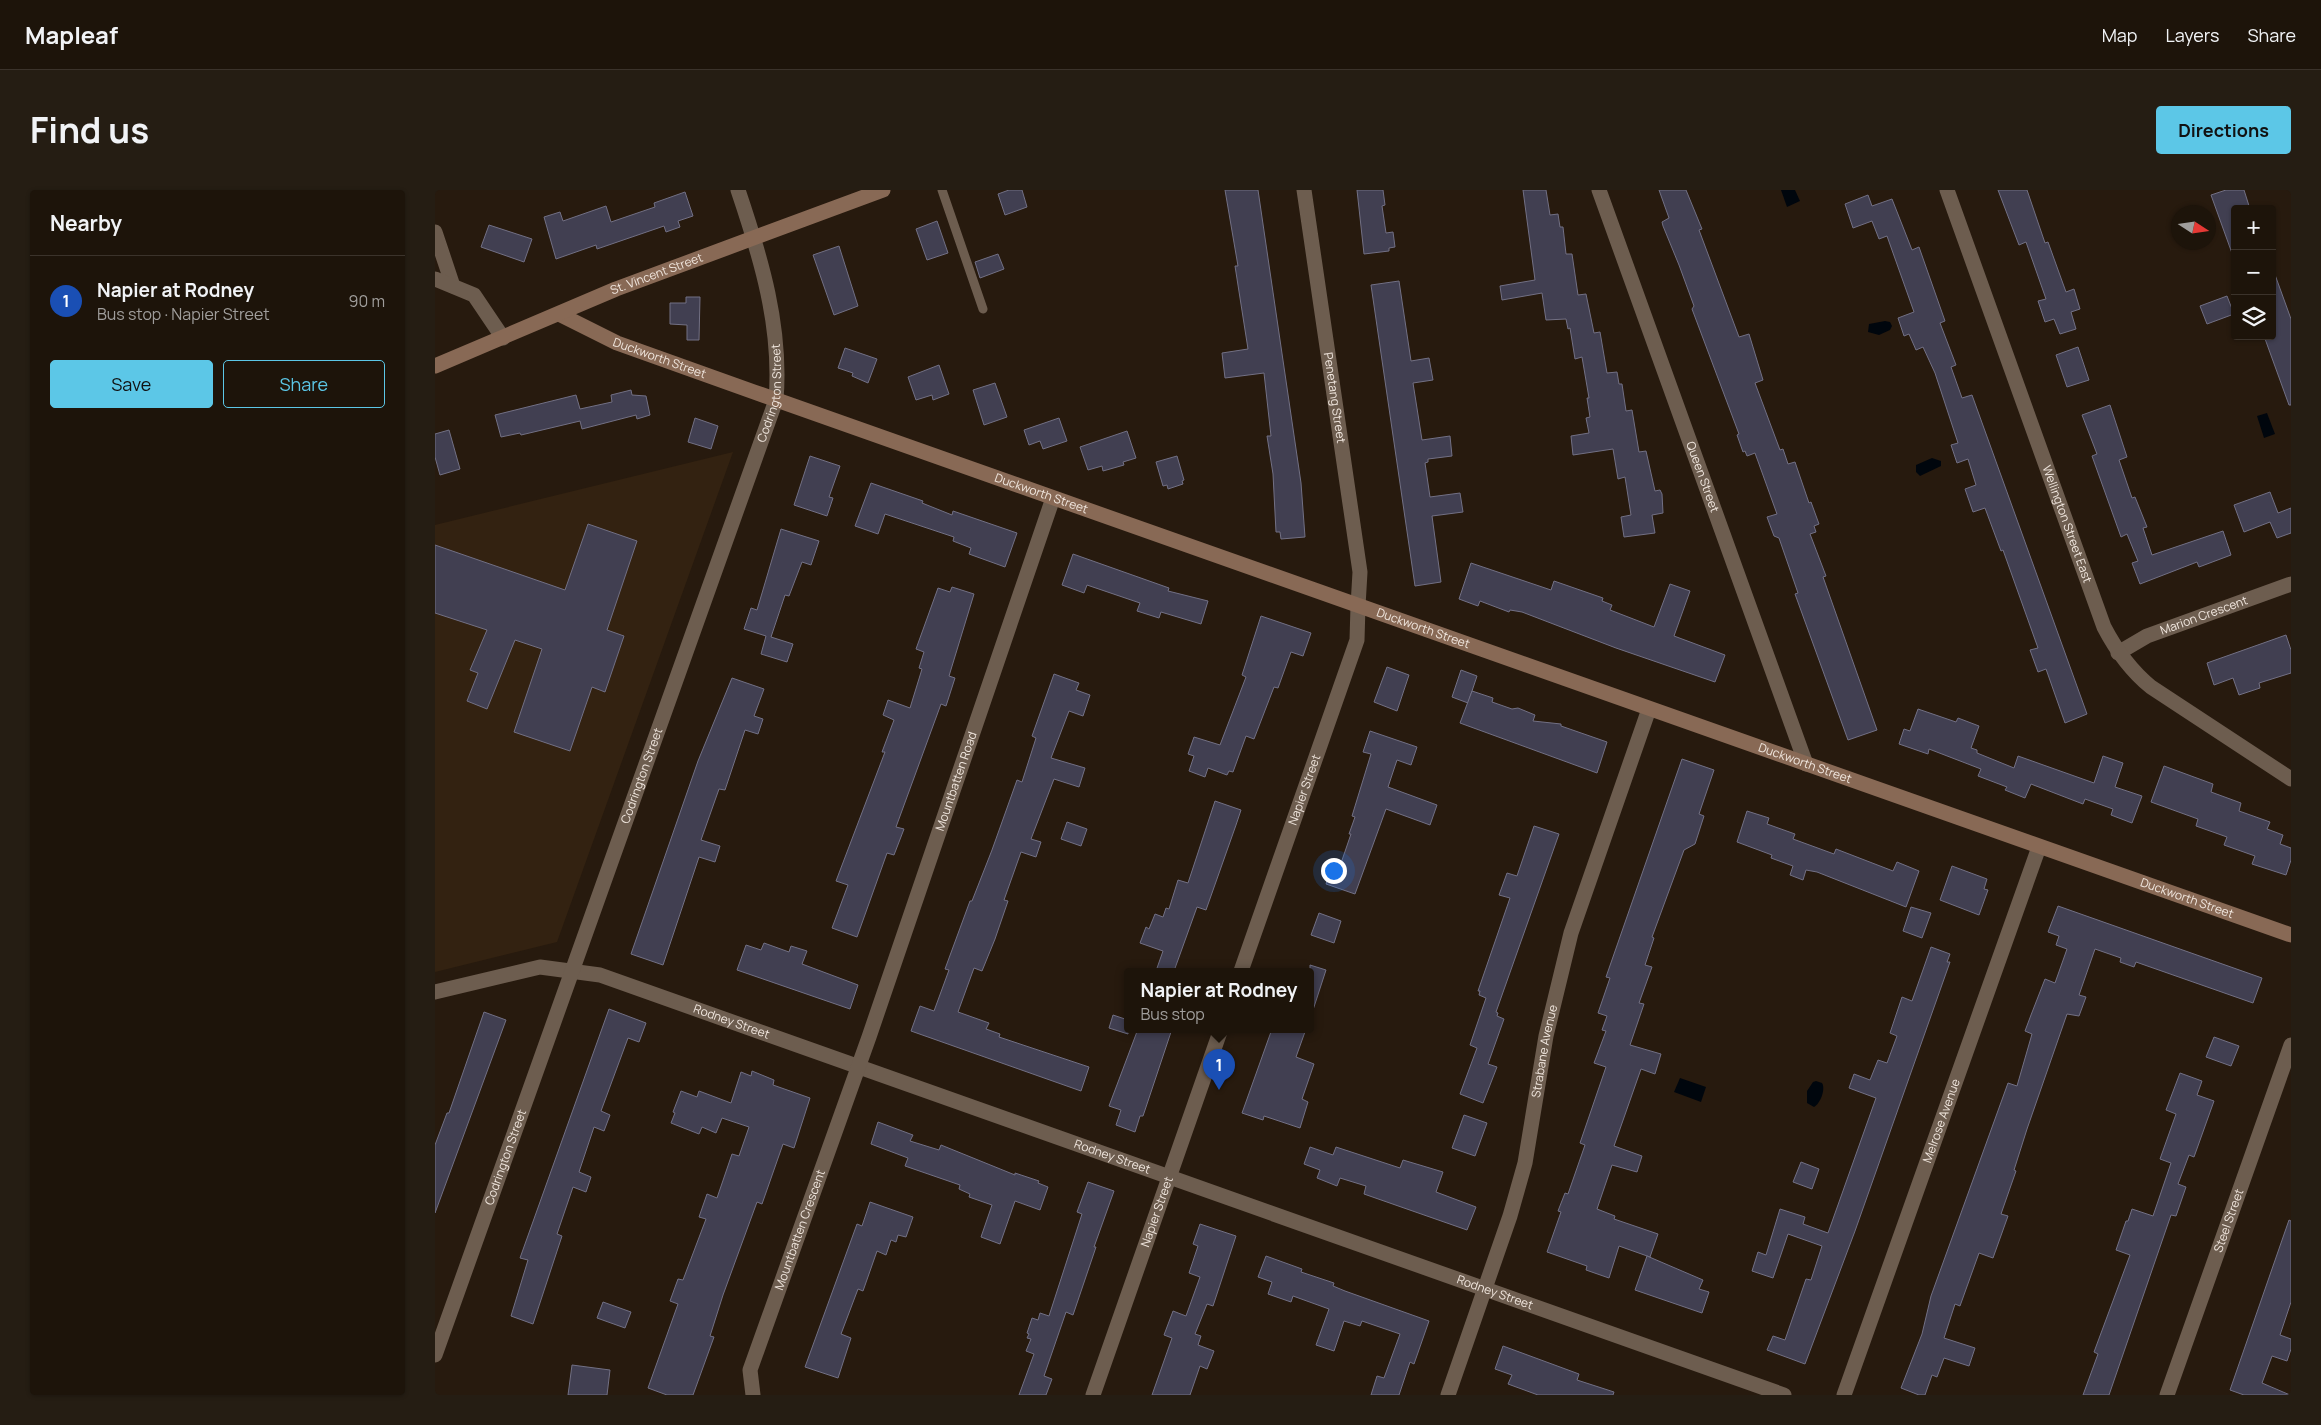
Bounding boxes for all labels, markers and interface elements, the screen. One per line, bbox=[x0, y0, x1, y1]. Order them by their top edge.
text: Mapleaf bbox=[25, 18, 118, 51]
text: Map bbox=[2102, 23, 2137, 47]
text: Layers bbox=[2165, 23, 2219, 47]
text: Share bbox=[2247, 23, 2296, 47]
text: Find us bbox=[30, 106, 149, 154]
button: Directions bbox=[2156, 106, 2291, 154]
north arrow bbox=[2171, 205, 2216, 250]
map controls bbox=[2231, 205, 2276, 340]
button: + bbox=[2231, 205, 2276, 250]
text: Nearby bbox=[50, 209, 122, 237]
street label: St. Vincent Street bbox=[607, 248, 705, 299]
button: − bbox=[2231, 250, 2276, 295]
text: Napier at Rodney bbox=[97, 277, 254, 303]
text: 1 bbox=[62, 290, 70, 312]
text: 90 m bbox=[349, 290, 385, 312]
button: layers bbox=[2231, 295, 2276, 340]
text: Bus stop · Napier Street bbox=[97, 303, 270, 325]
street label: Duckworth Street bbox=[611, 333, 709, 382]
street label: Codrington Street bbox=[753, 343, 785, 445]
street label: Penetang Street bbox=[1320, 351, 1350, 444]
button: Save bbox=[50, 360, 213, 408]
button: Share bbox=[223, 360, 385, 408]
street label: Queen Street bbox=[1682, 439, 1724, 515]
street label: Wellington Street East bbox=[2039, 463, 2096, 585]
street label: Duckworth Street bbox=[992, 469, 1091, 517]
street label: Marion Crescent bbox=[2157, 591, 2250, 639]
street label: Duckworth Street bbox=[1374, 604, 1472, 652]
street label: Codrington Street bbox=[616, 725, 666, 826]
street label: Mountbatten Road bbox=[931, 729, 981, 833]
street label: Duckworth Street bbox=[1756, 739, 1854, 787]
street label: Napier Street bbox=[1284, 752, 1324, 827]
your location bbox=[1321, 858, 1347, 884]
street label: Duckworth Street bbox=[2138, 873, 2236, 922]
popup bbox=[1124, 968, 1314, 1033]
text: Napier at Rodney bbox=[1140, 977, 1298, 1003]
street label: Rodney Street bbox=[691, 1000, 772, 1043]
text: Bus stop bbox=[1140, 1003, 1205, 1025]
street label: Strabane Avenue bbox=[1527, 1003, 1561, 1099]
pin: 1 bbox=[1203, 1049, 1235, 1090]
street label: Melrose Avenue bbox=[1918, 1076, 1964, 1165]
street label: Codrington Street bbox=[480, 1107, 530, 1207]
street label: Rodney Street bbox=[1072, 1135, 1153, 1178]
street label: Mountbatten Crescent bbox=[770, 1167, 829, 1292]
street label: Napier Street bbox=[1136, 1174, 1177, 1249]
street label: Steel Street bbox=[2209, 1186, 2247, 1255]
street label: Rodney Street bbox=[1455, 1271, 1536, 1313]

